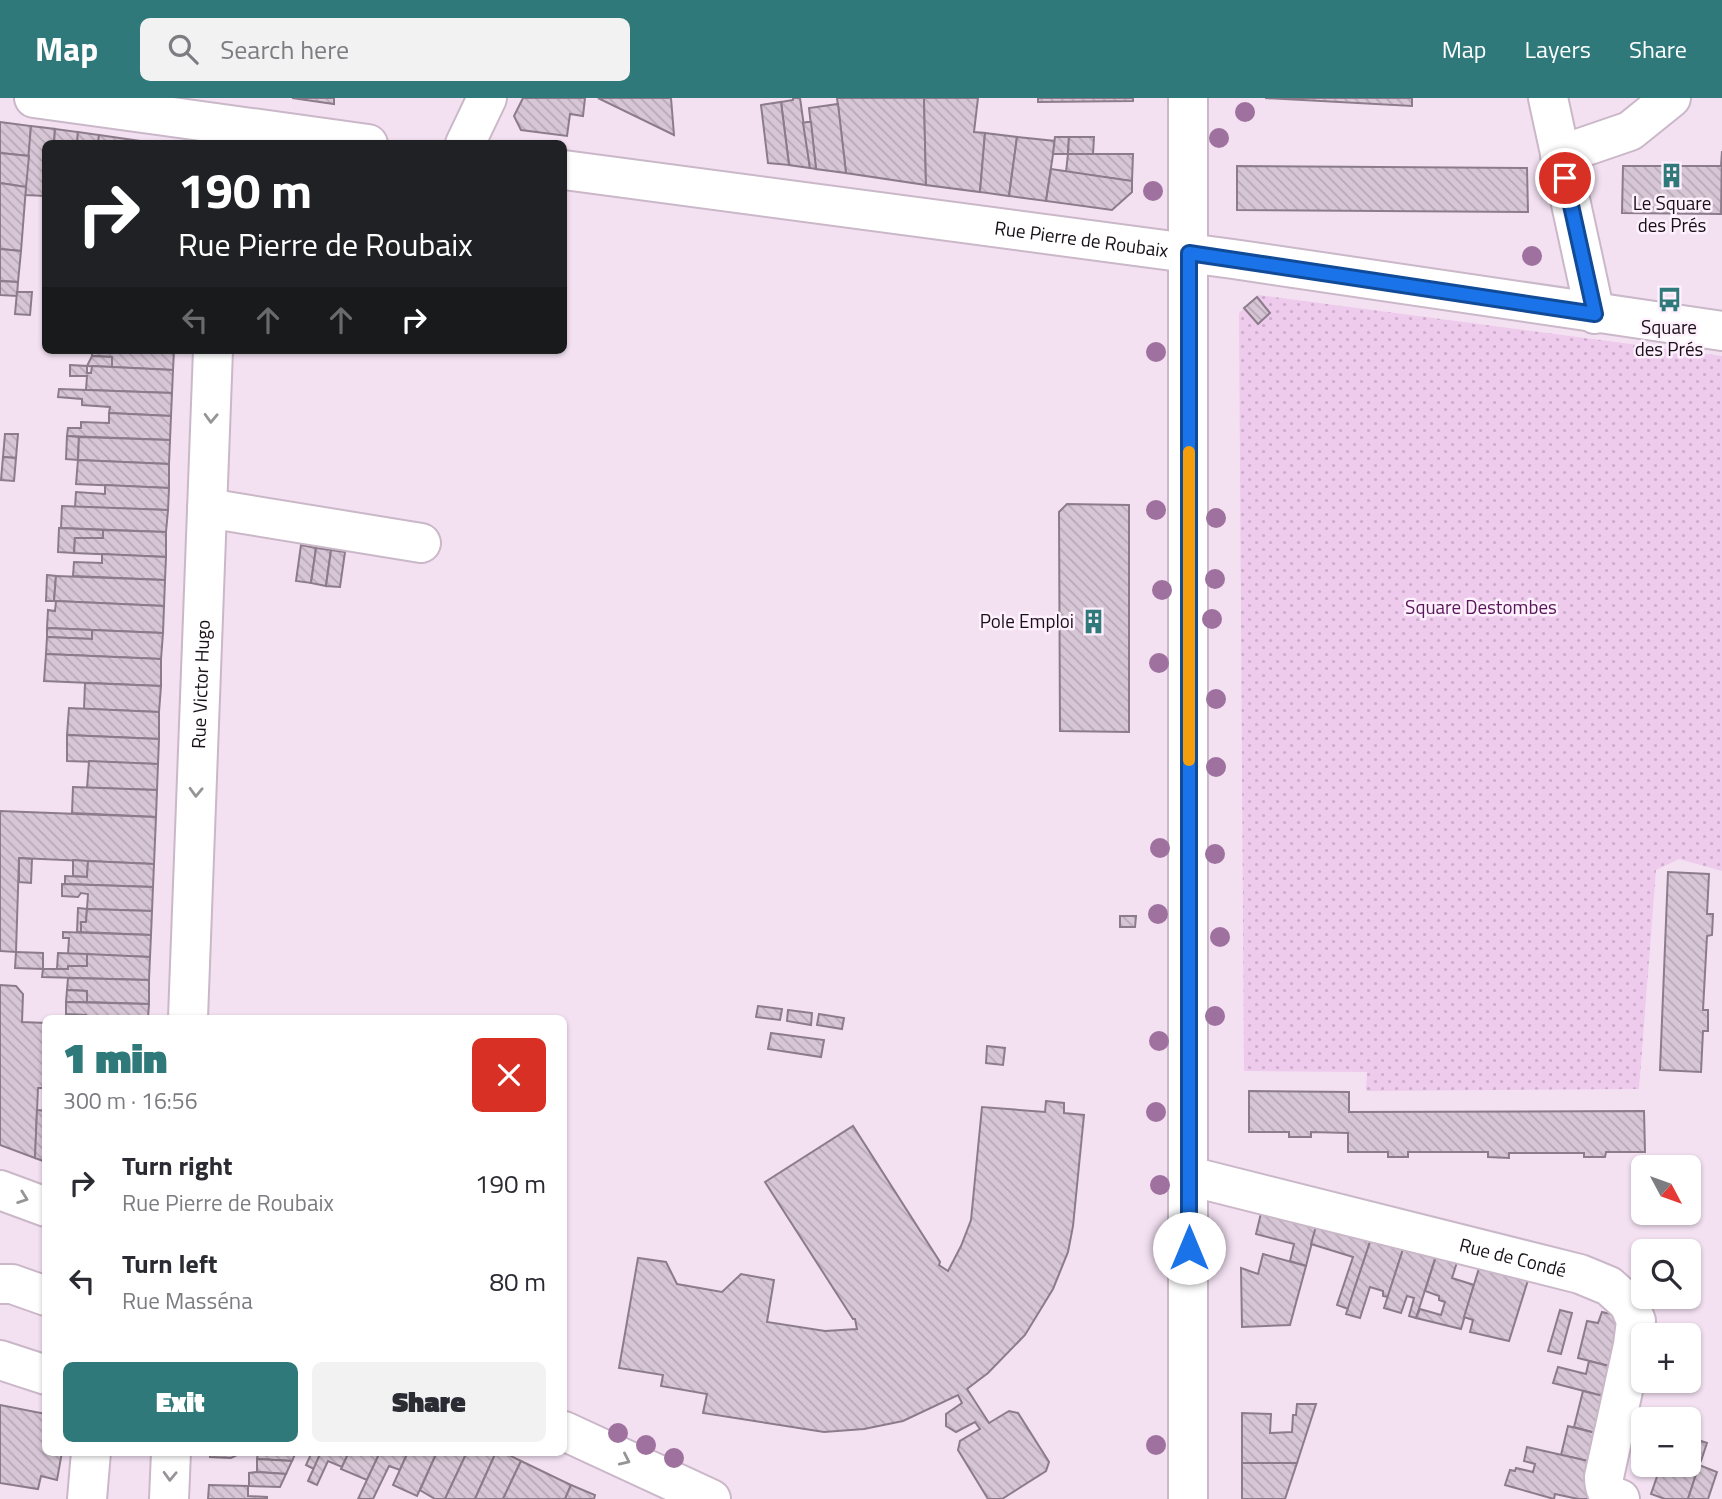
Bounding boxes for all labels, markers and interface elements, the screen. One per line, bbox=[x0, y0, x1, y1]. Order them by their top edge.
search box bbox=[140, 18, 630, 81]
text: Map bbox=[35, 24, 98, 74]
icon: search bbox=[164, 30, 202, 68]
text: Search here bbox=[220, 30, 349, 69]
text: Map bbox=[1442, 31, 1487, 67]
text: Layers bbox=[1525, 31, 1591, 67]
text: Share bbox=[1629, 31, 1687, 67]
pin bbox=[1535, 148, 1595, 208]
text: 190 m bbox=[178, 152, 312, 227]
icon: arrive bbox=[1546, 159, 1584, 197]
building icon: Le Square des Prés bbox=[1658, 161, 1686, 189]
icon: right bbox=[63, 168, 154, 259]
place label: Le Square des Prés bbox=[1633, 188, 1711, 239]
street label: Rue Pierre de Roubaix bbox=[993, 212, 1171, 264]
text: Rue Pierre de Roubaix bbox=[178, 220, 473, 268]
bus stop icon: Square des Prés bbox=[1655, 285, 1683, 313]
icon: left bbox=[176, 301, 214, 339]
icon: ahead bbox=[249, 301, 287, 339]
icon: ahead bbox=[322, 301, 360, 339]
icon: right bbox=[395, 301, 433, 339]
place label: Square des Prés bbox=[1635, 312, 1704, 363]
one-way arrow bbox=[203, 413, 218, 424]
park label: Square Destombes bbox=[1405, 592, 1557, 621]
place label: Pole Emploi bbox=[980, 606, 1074, 635]
building icon: Pole Emploi bbox=[1080, 607, 1108, 635]
street label: Rue Victor Hugo bbox=[183, 619, 217, 749]
one-way arrow bbox=[189, 787, 204, 798]
text: 1 min bbox=[63, 1025, 167, 1089]
button: close bbox=[472, 1038, 546, 1112]
text: 300 m · 16:56 bbox=[63, 1083, 198, 1118]
text: Turn right bbox=[122, 1146, 233, 1185]
north arrow bbox=[1631, 1155, 1701, 1225]
map controls bbox=[1631, 1155, 1701, 1477]
icon: right bbox=[63, 1164, 101, 1202]
text: 190 m bbox=[475, 1164, 546, 1203]
text: Rue Pierre de Roubaix bbox=[122, 1185, 334, 1220]
one-way arrow bbox=[16, 1190, 28, 1204]
position arrow bbox=[1152, 1211, 1226, 1285]
street label: Rue de Condé bbox=[1456, 1229, 1570, 1284]
button: search bbox=[1631, 1239, 1701, 1309]
text: Turn left bbox=[122, 1244, 217, 1283]
icon: left bbox=[63, 1262, 101, 1300]
text: 80 m bbox=[489, 1262, 546, 1301]
text: Rue Masséna bbox=[122, 1283, 253, 1318]
button: + bbox=[1631, 1323, 1701, 1393]
button: Exit bbox=[63, 1362, 298, 1442]
button: Share bbox=[312, 1362, 546, 1442]
button: − bbox=[1631, 1407, 1701, 1477]
one-way arrow bbox=[618, 1451, 631, 1465]
one-way arrow bbox=[162, 1471, 177, 1482]

